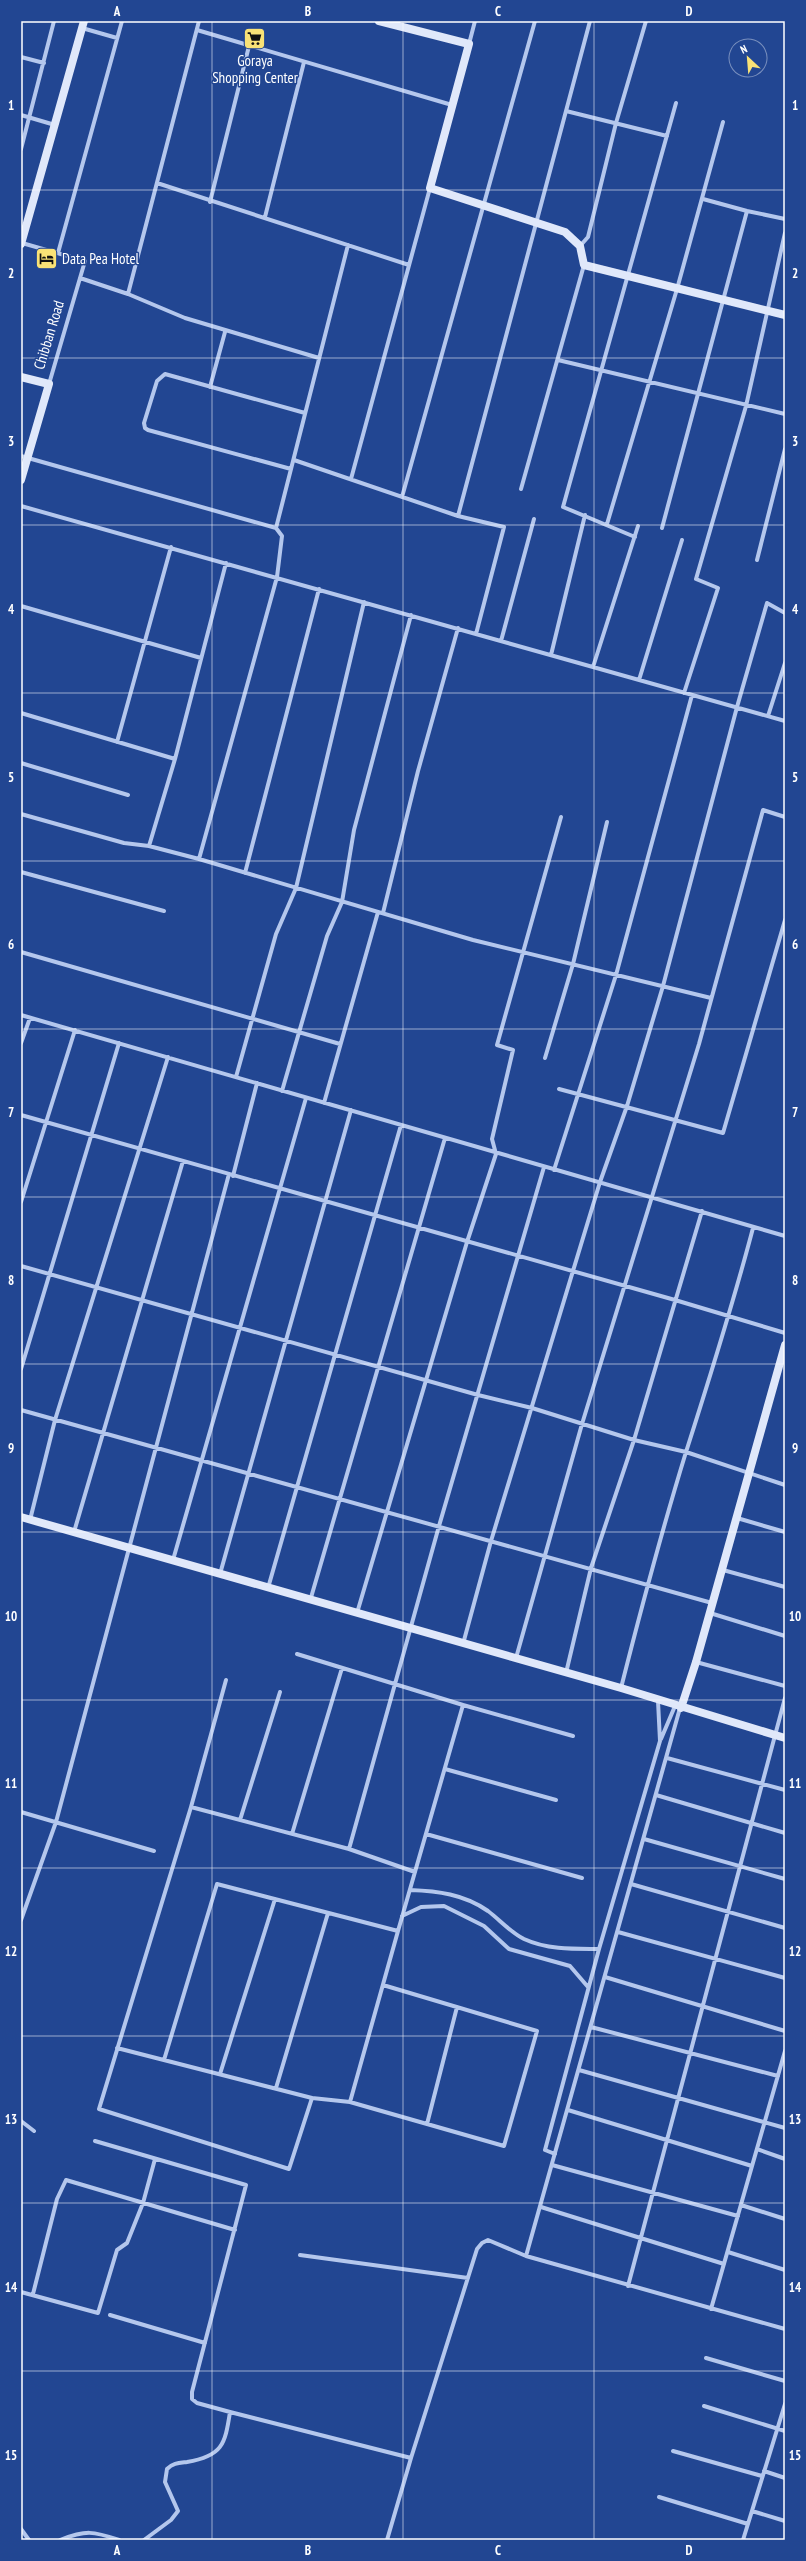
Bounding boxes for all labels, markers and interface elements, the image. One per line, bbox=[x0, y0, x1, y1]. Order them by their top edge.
text: A bbox=[113, 3, 121, 20]
text: B bbox=[305, 3, 311, 20]
text: C bbox=[495, 3, 501, 20]
text: D bbox=[686, 3, 693, 20]
supermarket icon: Goraya Shopping Center bbox=[242, 25, 268, 51]
north arrow bbox=[728, 38, 768, 78]
text: N bbox=[738, 41, 749, 57]
place label: Goraya Shopping Center bbox=[212, 51, 299, 87]
text: 1 bbox=[8, 97, 14, 114]
text: 1 bbox=[792, 97, 798, 114]
hotel icon: Data Pea Hotel bbox=[33, 246, 59, 272]
place label: Data Pea Hotel bbox=[62, 249, 140, 268]
text: 2 bbox=[8, 265, 14, 282]
text: 2 bbox=[792, 265, 798, 282]
street label: Chibban Road bbox=[29, 298, 68, 372]
text: 3 bbox=[8, 433, 14, 450]
text: 3 bbox=[792, 433, 798, 450]
text: 4 bbox=[8, 601, 15, 618]
text: 4 bbox=[792, 601, 799, 618]
text: 5 bbox=[8, 769, 14, 786]
text: 5 bbox=[792, 769, 798, 786]
text: 6 bbox=[8, 936, 14, 953]
text: 6 bbox=[792, 936, 798, 953]
text: 7 bbox=[8, 1104, 14, 1121]
text: 7 bbox=[792, 1104, 798, 1121]
text: 8 bbox=[8, 1272, 14, 1289]
text: 8 bbox=[792, 1272, 798, 1289]
text: 9 bbox=[8, 1440, 14, 1457]
text: 9 bbox=[792, 1440, 798, 1457]
text: 10 bbox=[5, 1608, 17, 1625]
text: 10 bbox=[789, 1608, 801, 1625]
text: 11 bbox=[5, 1775, 17, 1792]
text: 11 bbox=[789, 1775, 801, 1792]
text: 12 bbox=[5, 1943, 17, 1960]
text: 12 bbox=[789, 1943, 801, 1960]
text: 13 bbox=[5, 2111, 17, 2128]
text: 13 bbox=[789, 2111, 801, 2128]
text: 14 bbox=[5, 2279, 18, 2296]
text: 14 bbox=[789, 2279, 802, 2296]
text: 15 bbox=[5, 2447, 17, 2464]
text: 15 bbox=[789, 2447, 801, 2464]
text: A bbox=[113, 2542, 121, 2559]
text: B bbox=[305, 2542, 311, 2559]
text: C bbox=[495, 2542, 501, 2559]
text: D bbox=[686, 2542, 693, 2559]

